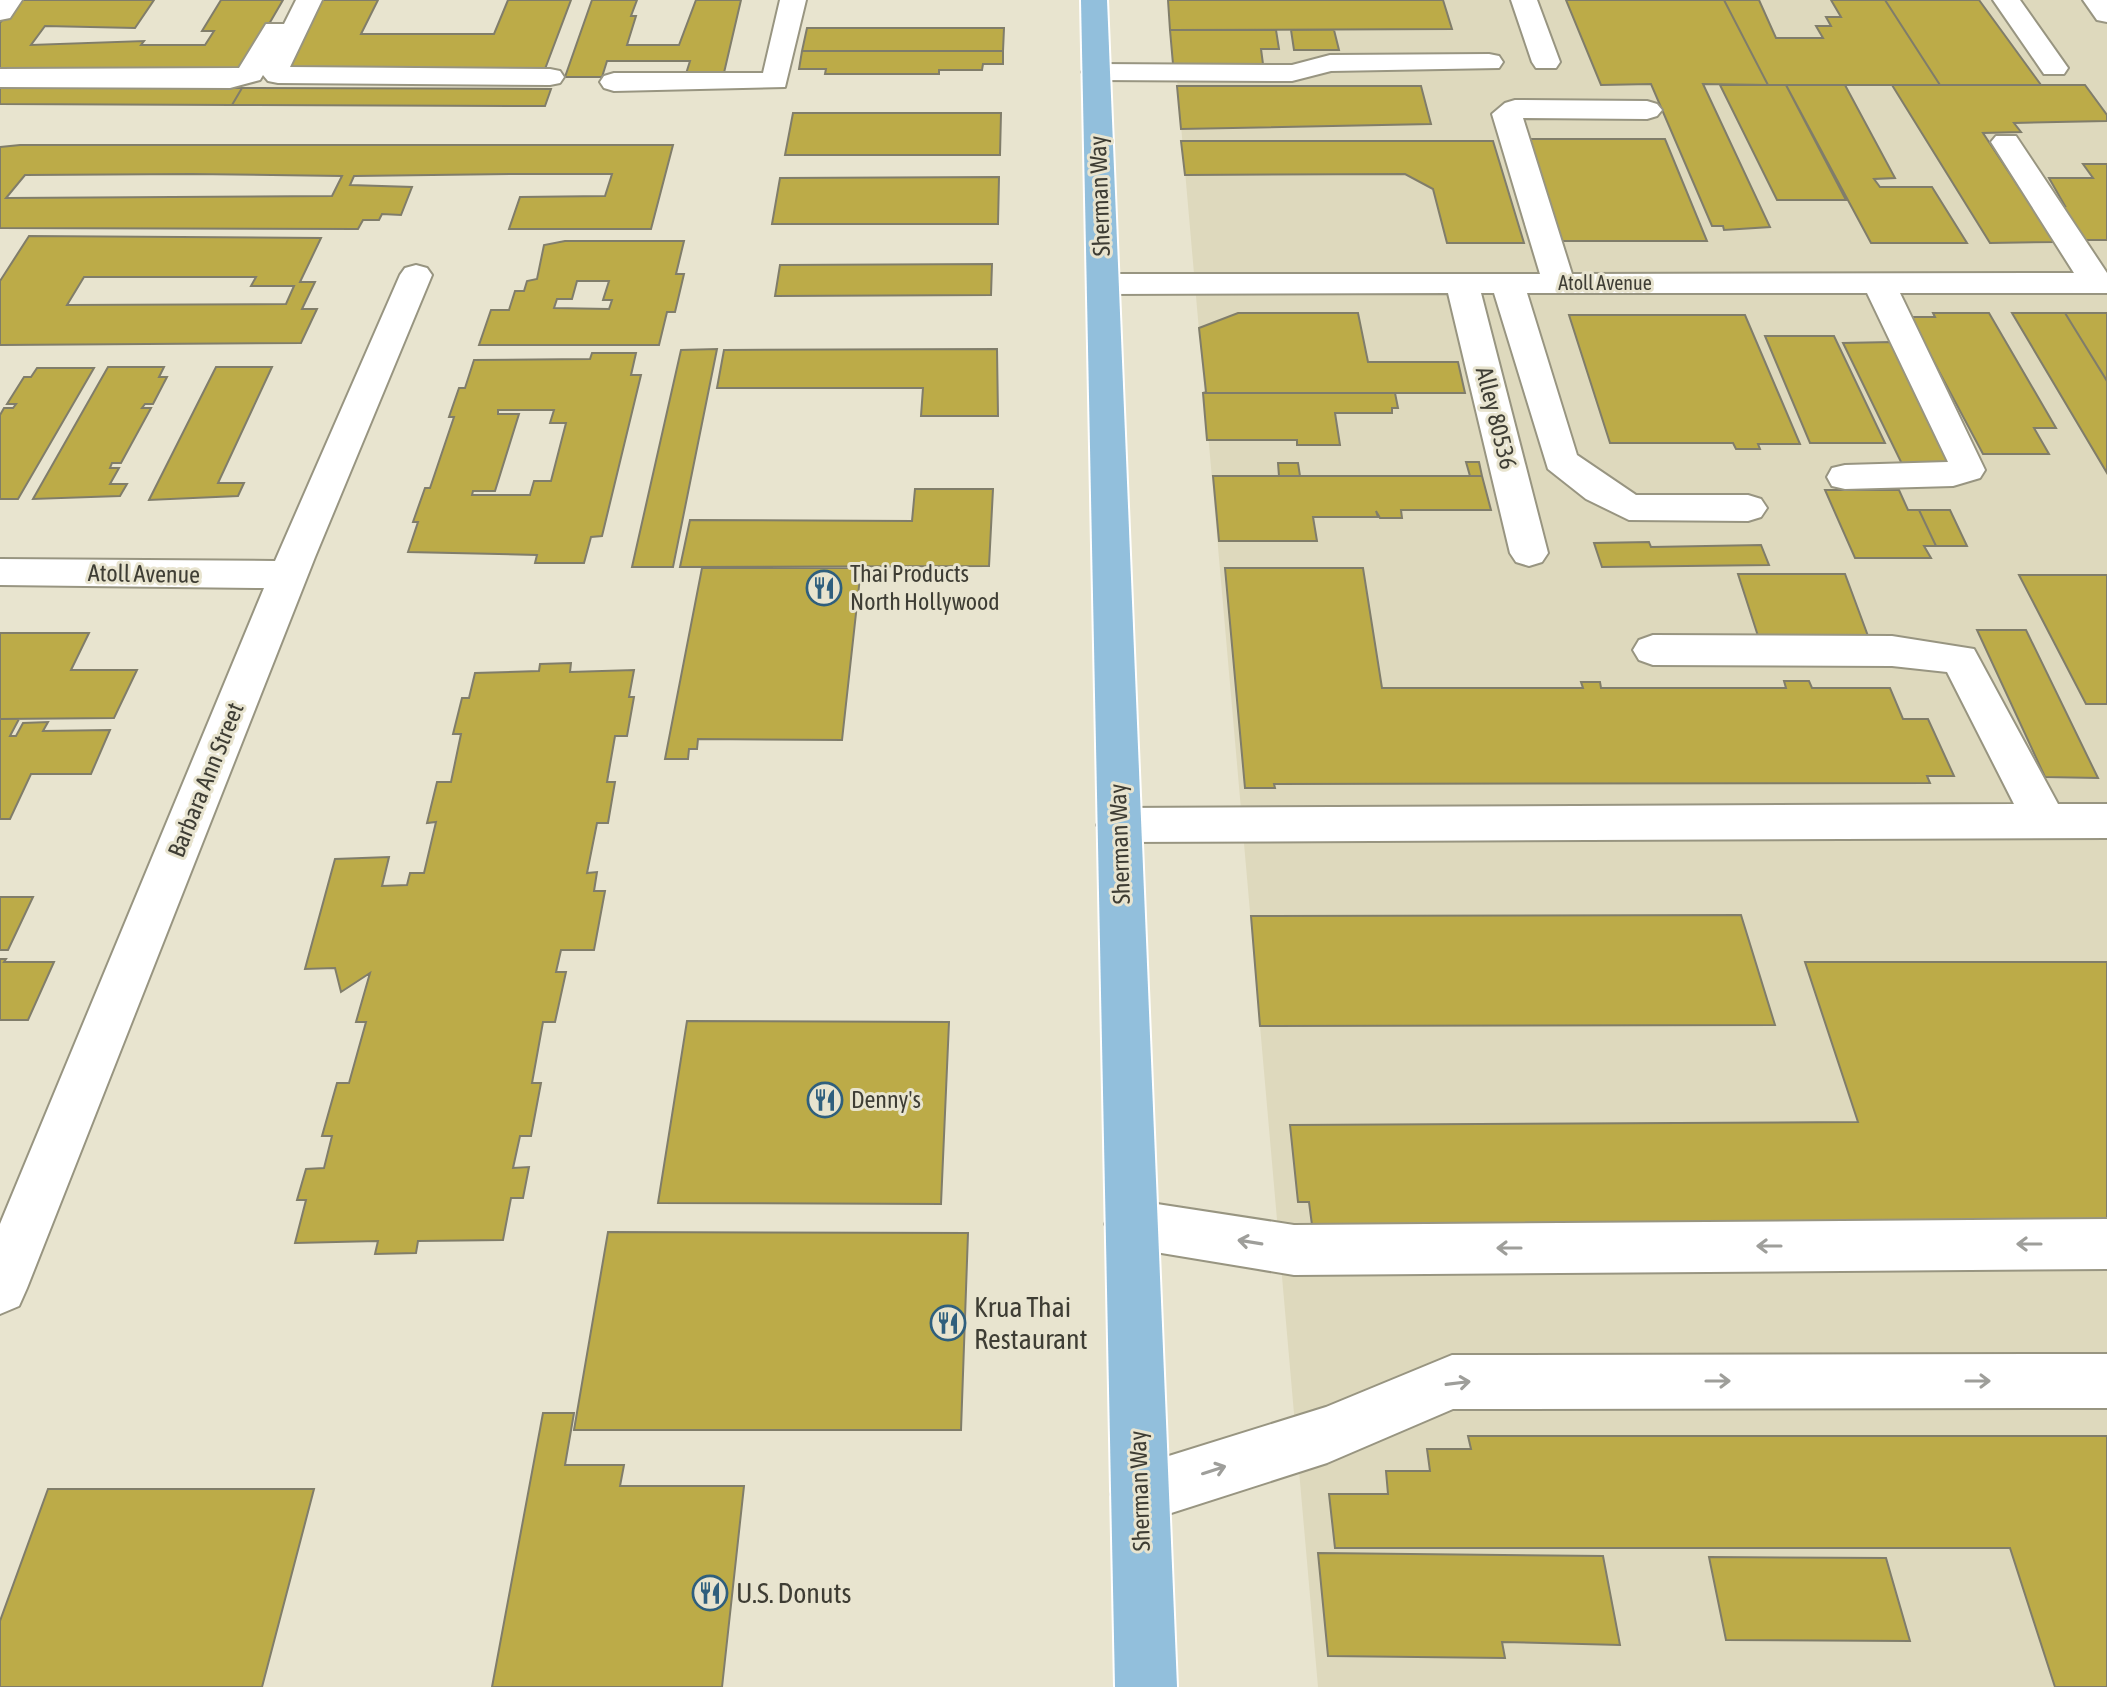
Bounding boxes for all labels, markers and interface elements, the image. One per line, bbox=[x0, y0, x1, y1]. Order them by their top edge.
street label: Sherman Way bbox=[1084, 135, 1115, 257]
street label: Atoll Avenue bbox=[1558, 271, 1652, 294]
street label: Alley 80536 bbox=[1471, 364, 1522, 472]
street label: Atoll Avenue bbox=[88, 559, 200, 588]
place label: Thai Products North Hollywood bbox=[850, 560, 1000, 615]
restaurant icon: Thai Products North Hollywood bbox=[805, 569, 843, 607]
street label: Barbara Ann Street bbox=[162, 699, 249, 861]
street label: Sherman Way bbox=[1104, 783, 1135, 905]
restaurant icon: Denny's bbox=[806, 1081, 844, 1119]
place label: Denny's bbox=[851, 1086, 921, 1113]
one-way arrow bbox=[1237, 1234, 1263, 1249]
one-way arrow bbox=[2016, 1237, 2043, 1252]
one-way arrow bbox=[1756, 1238, 1783, 1254]
one-way arrow bbox=[1496, 1240, 1523, 1256]
place label: Krua Thai Restaurant bbox=[974, 1291, 1088, 1355]
restaurant icon: Krua Thai Restaurant bbox=[929, 1304, 967, 1342]
one-way arrow bbox=[1704, 1373, 1731, 1389]
one-way arrow bbox=[1964, 1373, 1991, 1389]
one-way arrow bbox=[1444, 1376, 1471, 1391]
street label: Sherman Way bbox=[1124, 1430, 1155, 1552]
one-way arrow bbox=[1201, 1462, 1226, 1477]
restaurant icon: U.S. Donuts bbox=[691, 1574, 729, 1612]
place label: U.S. Donuts bbox=[736, 1577, 851, 1609]

